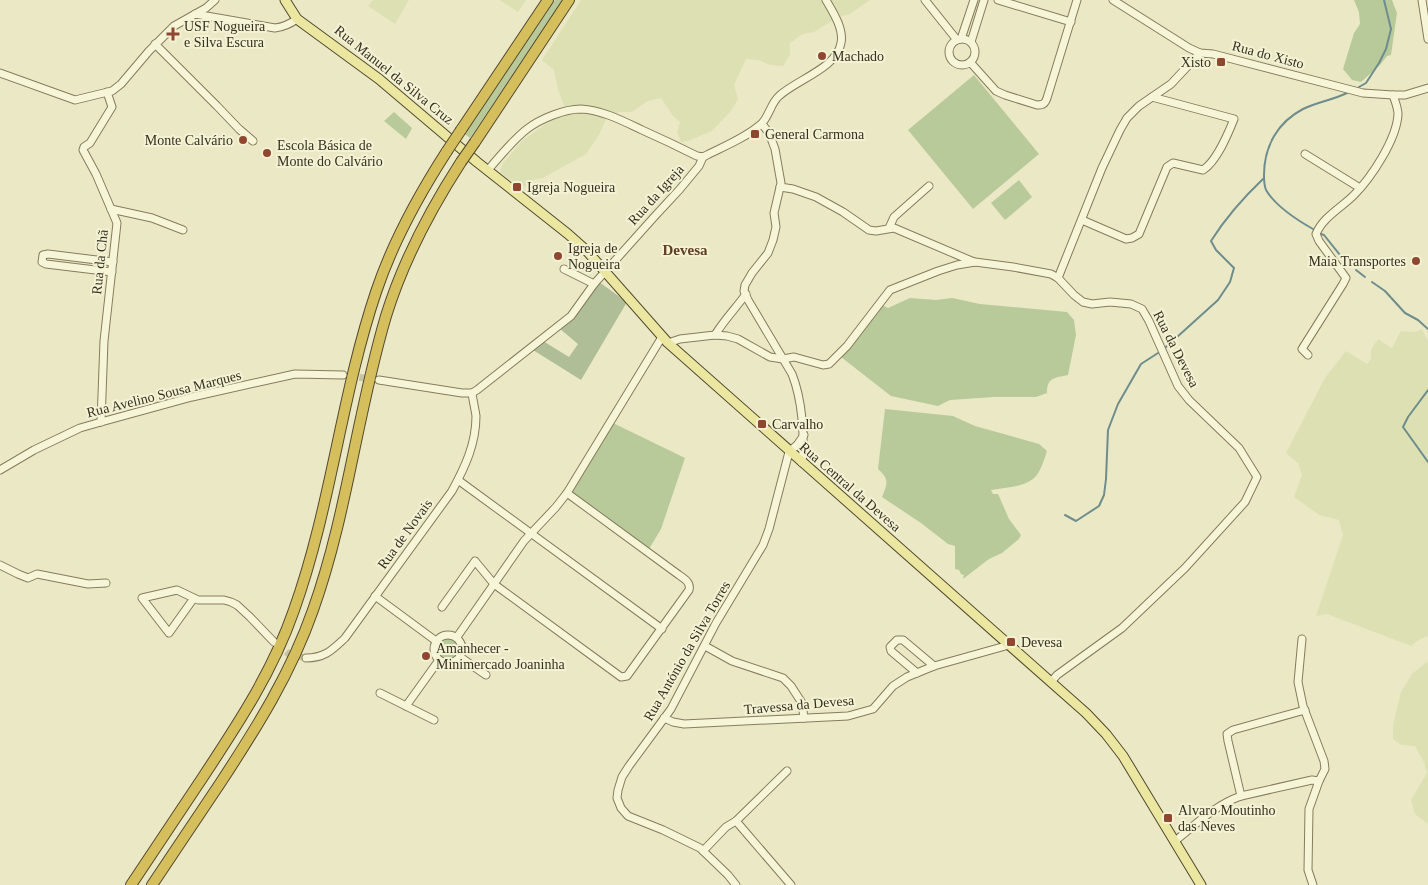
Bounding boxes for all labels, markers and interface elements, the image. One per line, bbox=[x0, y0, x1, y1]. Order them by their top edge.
place label: USF Nogueira e Silva Escura bbox=[184, 19, 266, 50]
street label: Rua Manuel da Silva Cruz bbox=[332, 22, 456, 128]
marker: USF Nogueira e Silva Escura bbox=[166, 27, 180, 41]
street label: Rua do Xisto bbox=[1230, 38, 1306, 72]
place label: Machado bbox=[832, 49, 884, 64]
marker: Machado bbox=[816, 50, 828, 62]
place label: Xisto bbox=[1181, 55, 1211, 70]
marker: Xisto bbox=[1215, 56, 1227, 68]
place label: General Carmona bbox=[765, 127, 865, 142]
marker: General Carmona bbox=[749, 128, 761, 140]
place label: Monte Calvário bbox=[145, 133, 233, 148]
marker: Monte Calvário bbox=[237, 134, 249, 146]
place label: Escola Básica de Monte do Calvário bbox=[277, 138, 383, 169]
marker: Escola Básica de Monte do Calvário bbox=[261, 147, 273, 159]
street label: Rua da Igreja bbox=[625, 161, 687, 228]
place label: Igreja Nogueira bbox=[527, 180, 616, 195]
marker: Igreja Nogueira bbox=[511, 181, 523, 193]
street label: Rua da Chã bbox=[89, 228, 111, 295]
place label: Igreja de Nogueira bbox=[568, 241, 621, 272]
district label: Devesa bbox=[663, 242, 708, 258]
marker: Igreja de Nogueira bbox=[552, 250, 564, 262]
place label: Maia Transportes bbox=[1308, 254, 1406, 269]
marker: Maia Transportes bbox=[1410, 255, 1422, 267]
street label: Rua da Devesa bbox=[1150, 308, 1202, 391]
street label: Rua Avelino Sousa Marques bbox=[85, 368, 243, 420]
place label: Carvalho bbox=[772, 417, 823, 432]
marker: Carvalho bbox=[756, 418, 768, 430]
street label: Rua Central da Devesa bbox=[797, 439, 904, 535]
street label: Rua de Novais bbox=[375, 496, 435, 572]
street label: Rua António da Silva Torres bbox=[641, 578, 733, 724]
place label: Devesa bbox=[1021, 635, 1063, 650]
marker: Devesa bbox=[1005, 636, 1017, 648]
place label: Amanhecer - Minimercado Joaninha bbox=[436, 641, 565, 672]
marker: Amanhecer - Minimercado Joaninha bbox=[420, 650, 432, 662]
street label: Travessa da Devesa bbox=[743, 693, 856, 717]
place label: Alvaro Moutinho das Neves bbox=[1178, 803, 1276, 834]
marker: Alvaro Moutinho das Neves bbox=[1162, 812, 1174, 824]

